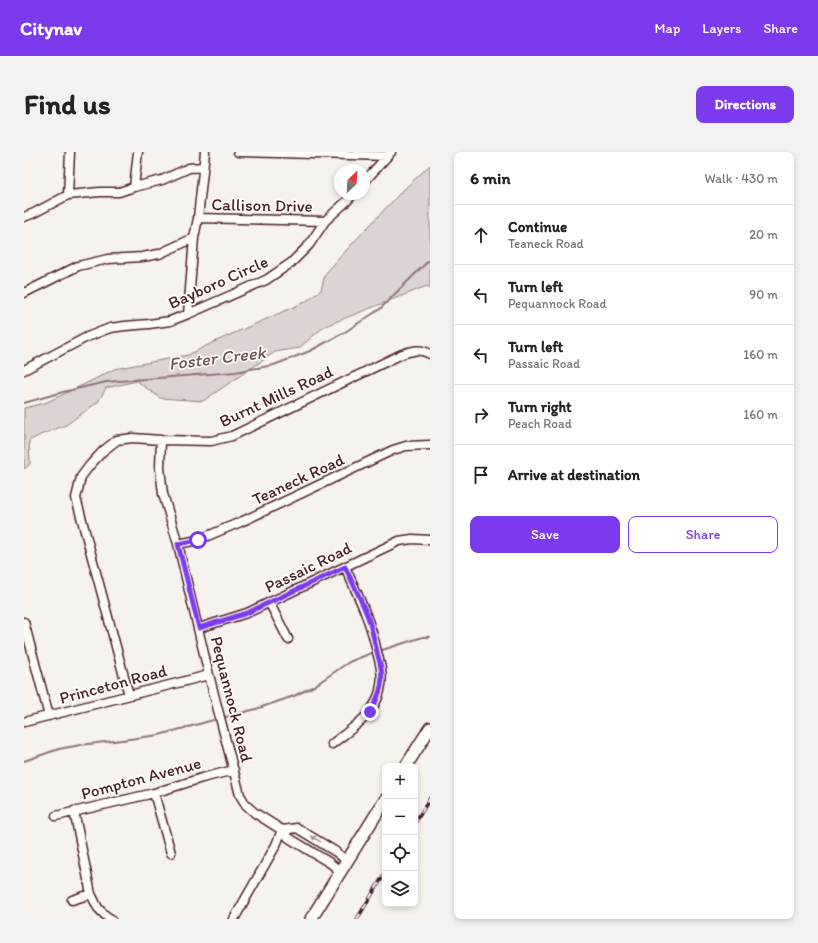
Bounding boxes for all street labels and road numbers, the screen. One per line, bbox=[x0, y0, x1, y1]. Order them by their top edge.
street label: Callison Drive bbox=[211, 194, 313, 216]
street label: Bayboro Circle bbox=[165, 251, 271, 313]
street label: Burnt Mills Road bbox=[216, 361, 336, 431]
street label: Teaneck Road bbox=[249, 449, 348, 509]
street label: Passaic Road bbox=[261, 537, 355, 597]
street label: Pequannock Road bbox=[207, 634, 257, 765]
street label: Princeton Road bbox=[57, 660, 170, 708]
street label: Pompton Avenue bbox=[79, 752, 203, 804]

